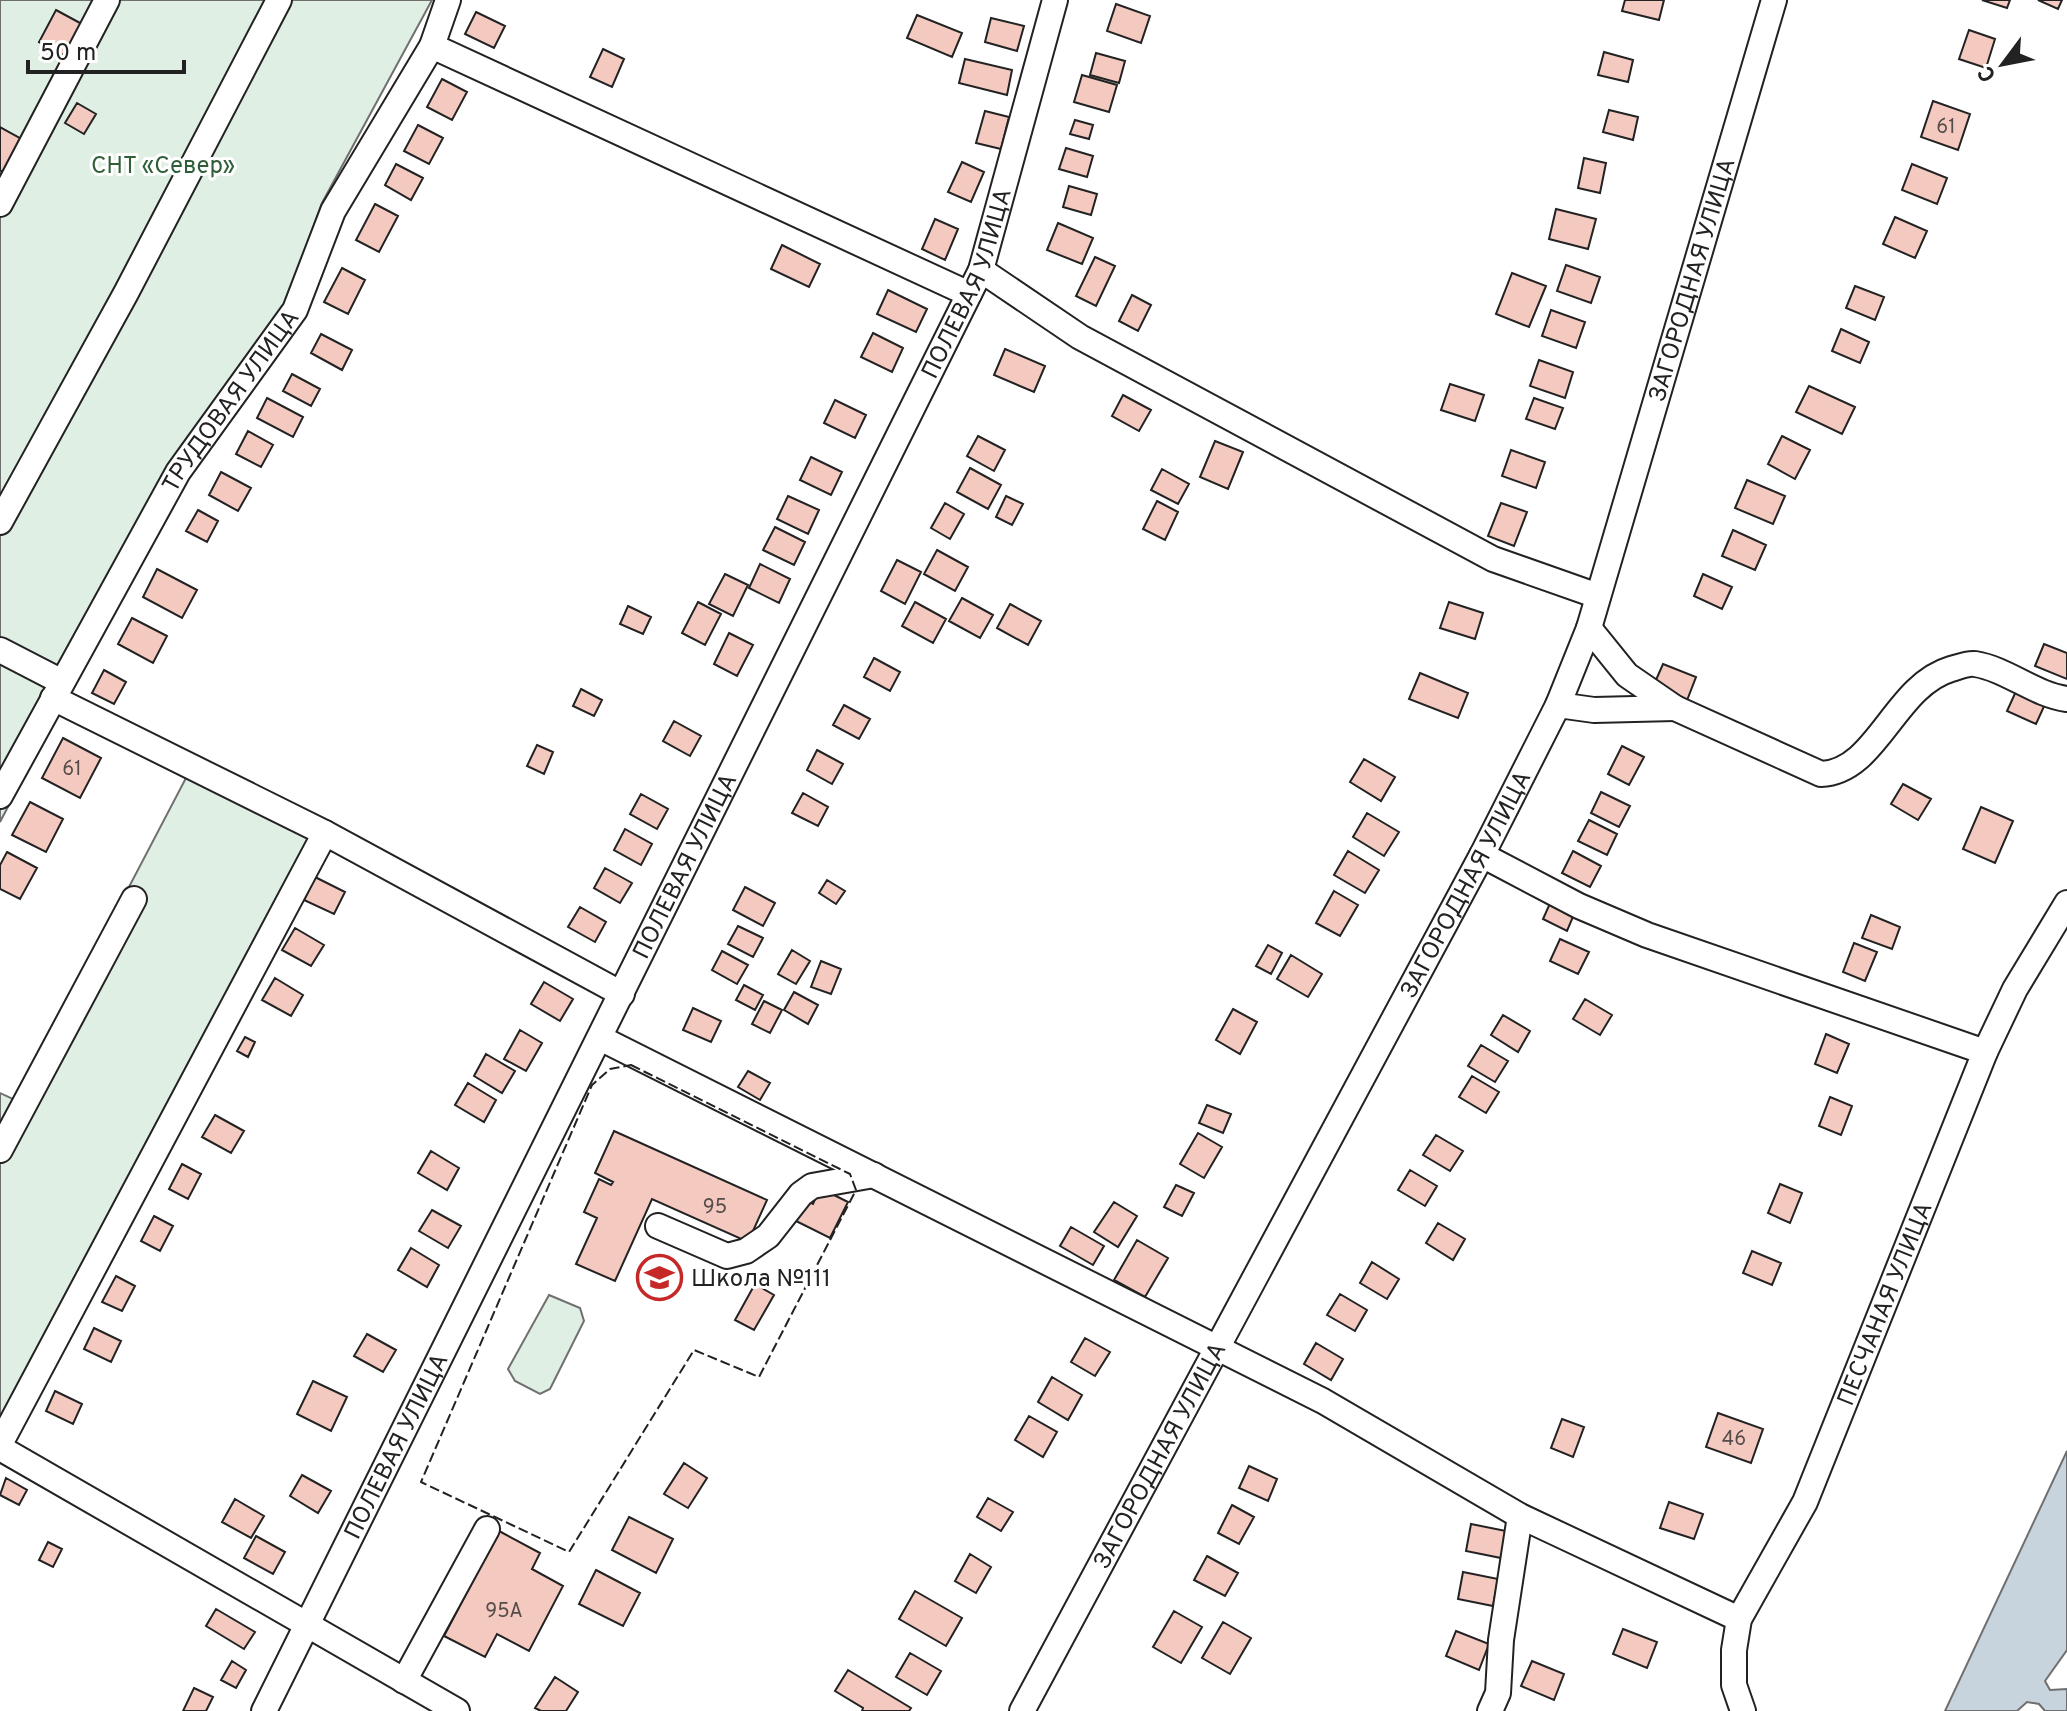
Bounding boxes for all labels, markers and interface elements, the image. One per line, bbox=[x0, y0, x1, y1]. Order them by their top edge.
scale bar bbox=[28, 24, 184, 74]
north arrow bbox=[1963, 24, 2043, 104]
text: 50 m bbox=[40, 39, 96, 69]
text: С bbox=[1973, 60, 2003, 86]
house number: 61 bbox=[1936, 115, 1956, 141]
park label: СНТ «Север» bbox=[91, 152, 235, 182]
street label: ЗАГОРОДНАЯ УЛИЦА bbox=[1643, 155, 1744, 406]
street label: ПОЛЕВАЯ УЛИЦА bbox=[916, 185, 1020, 384]
street label: ТРУДОВАЯ УЛИЦА bbox=[157, 305, 307, 498]
house number: 61 bbox=[62, 757, 82, 783]
street label: ЗАГОРОДНАЯ УЛИЦА bbox=[1395, 766, 1539, 1004]
street label: ПОЛЕВАЯ УЛИЦА bbox=[628, 769, 745, 964]
house number: 95 bbox=[703, 1195, 727, 1221]
street label: ПЕСЧАНАЯ УЛИЦА bbox=[1832, 1198, 1940, 1411]
school or university icon: Школа №111 bbox=[636, 1254, 684, 1302]
place label: Школа №111 bbox=[691, 1265, 831, 1295]
street label: ЗАГОРОДНАЯ УЛИЦА bbox=[1088, 1338, 1234, 1575]
street label: ПОЛЕВАЯ УЛИЦА bbox=[339, 1349, 456, 1545]
house number: 46 bbox=[1722, 1427, 1746, 1453]
house number: 95А bbox=[485, 1599, 523, 1625]

